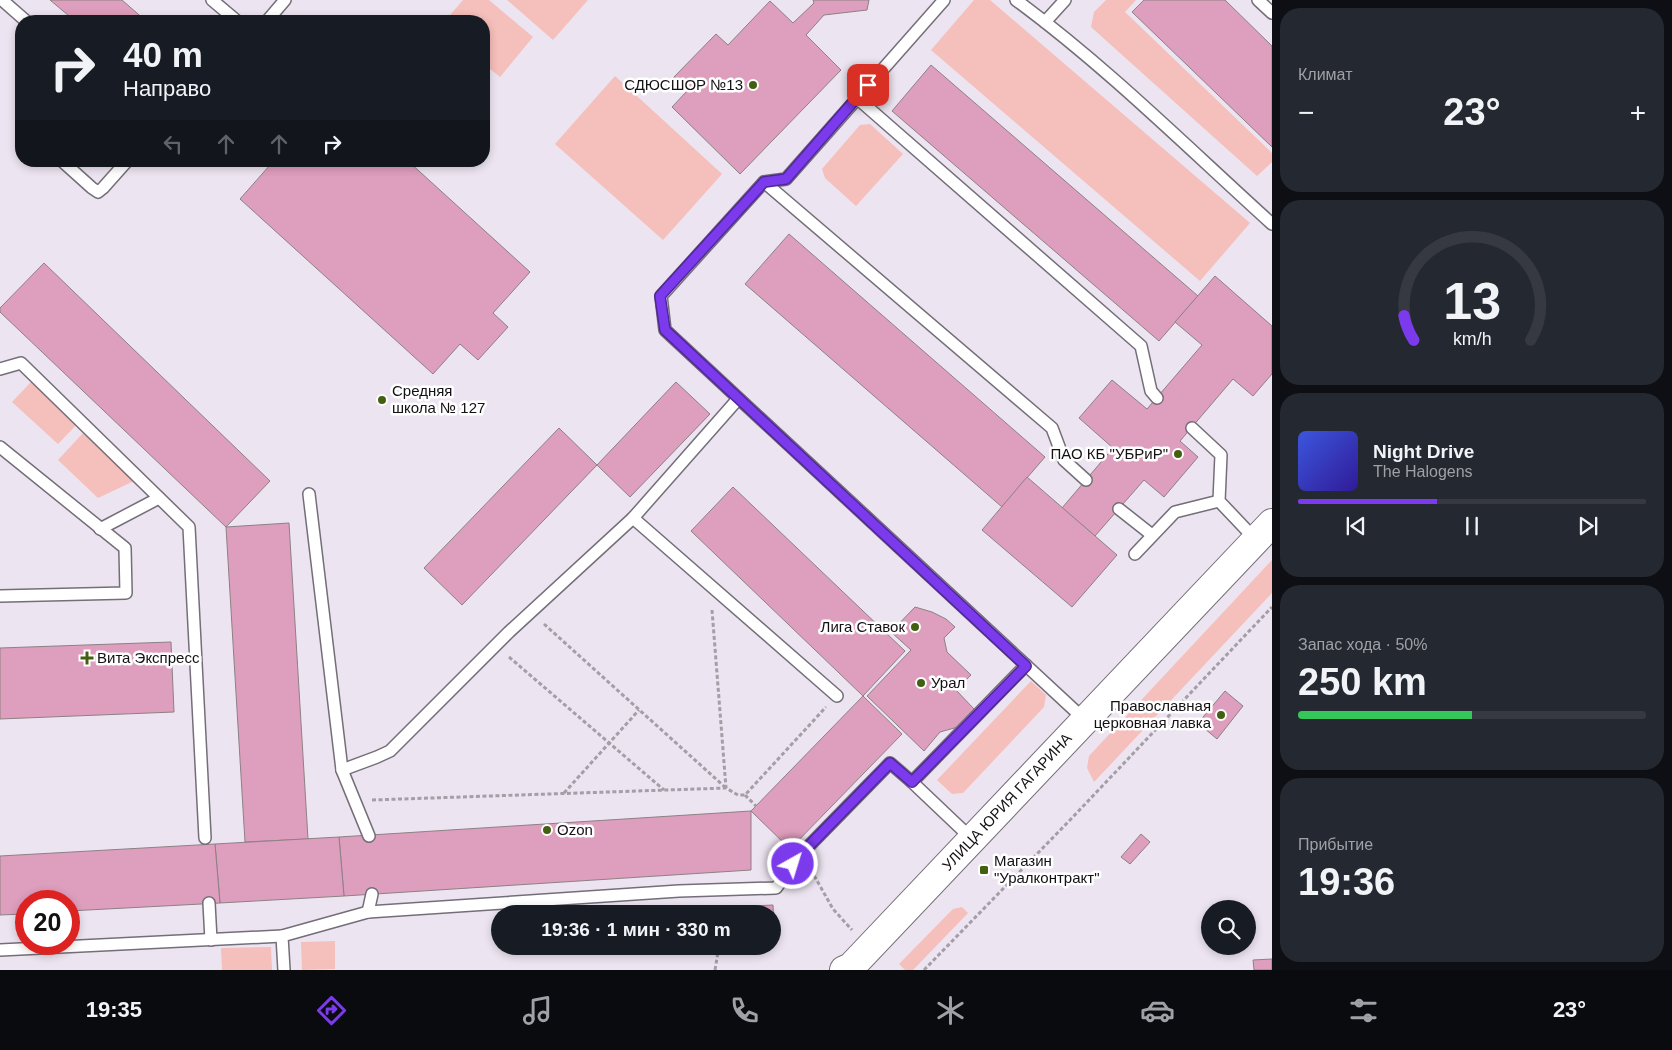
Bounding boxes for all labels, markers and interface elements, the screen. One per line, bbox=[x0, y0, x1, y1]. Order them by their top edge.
icon: right bbox=[40, 35, 105, 100]
text: 40 m bbox=[123, 35, 203, 74]
pin bbox=[847, 64, 889, 106]
text: Климат bbox=[1298, 66, 1352, 83]
icon: arrive bbox=[854, 71, 882, 99]
text: Направо bbox=[123, 76, 211, 101]
place label: СДЮСШОР №13 bbox=[624, 76, 743, 93]
marker: СДЮСШОР №13 bbox=[747, 79, 759, 91]
text: 23° bbox=[1443, 91, 1501, 133]
text: − bbox=[1298, 97, 1314, 128]
text: + bbox=[1630, 97, 1646, 128]
icon: left bbox=[159, 130, 187, 158]
icon: ahead bbox=[212, 130, 240, 158]
icon: ahead bbox=[265, 130, 293, 158]
icon: right bbox=[318, 130, 346, 158]
text: 13 bbox=[1443, 272, 1501, 330]
text: km/h bbox=[1453, 329, 1491, 349]
place label: Средняя школа № 127 bbox=[392, 382, 485, 416]
marker: Средняя школа № 127 bbox=[376, 394, 388, 406]
text: Night Drive bbox=[1373, 441, 1474, 462]
place label: ПАО КБ "УБРиР" bbox=[1051, 445, 1168, 462]
marker: ПАО КБ "УБРиР" bbox=[1172, 448, 1184, 460]
text: The Halogens bbox=[1373, 463, 1473, 480]
icon: previous bbox=[1342, 512, 1370, 540]
icon: pause bbox=[1458, 512, 1486, 540]
icon: next bbox=[1574, 512, 1602, 540]
place label: Лига Ставок bbox=[821, 618, 905, 635]
marker: Лига Ставок bbox=[909, 621, 921, 633]
text: Запас хода · 50% bbox=[1298, 636, 1427, 653]
place label: Вита Экспресс bbox=[97, 649, 200, 666]
marker: Вита Экспресс bbox=[81, 652, 93, 664]
text: 250 km bbox=[1298, 661, 1427, 703]
place label: Урал bbox=[931, 674, 965, 691]
marker: Урал bbox=[915, 677, 927, 689]
place label: Православная церковная лавка bbox=[1094, 697, 1212, 731]
marker: Православная церковная лавка bbox=[1215, 709, 1227, 721]
street label: УЛИЦА ЮРИЯ ГАГАРИНА bbox=[938, 729, 1075, 874]
place label: Ozon bbox=[557, 821, 593, 838]
marker: Ozon bbox=[541, 824, 553, 836]
text: Прибытие bbox=[1298, 836, 1373, 853]
position arrow bbox=[766, 837, 818, 889]
place label: Магазин "Уралконтракт" bbox=[994, 852, 1099, 886]
text: 19:36 bbox=[1298, 861, 1395, 903]
marker: Магазин "Уралконтракт" bbox=[978, 864, 990, 876]
speed limit sign: 20 bbox=[15, 890, 80, 955]
map controls bbox=[1201, 900, 1256, 955]
button: search bbox=[1201, 900, 1256, 955]
text: 19:36 · 1 мин · 330 m bbox=[541, 919, 731, 940]
icon: directions bbox=[314, 993, 349, 1028]
icon: music bbox=[520, 993, 555, 1028]
icon: phone bbox=[727, 993, 762, 1028]
icon: climate bbox=[933, 993, 968, 1028]
icon: car bbox=[1140, 993, 1175, 1028]
icon: filters bbox=[1346, 993, 1381, 1028]
text: 19:35 bbox=[86, 997, 142, 1022]
text: 23° bbox=[1553, 997, 1586, 1022]

